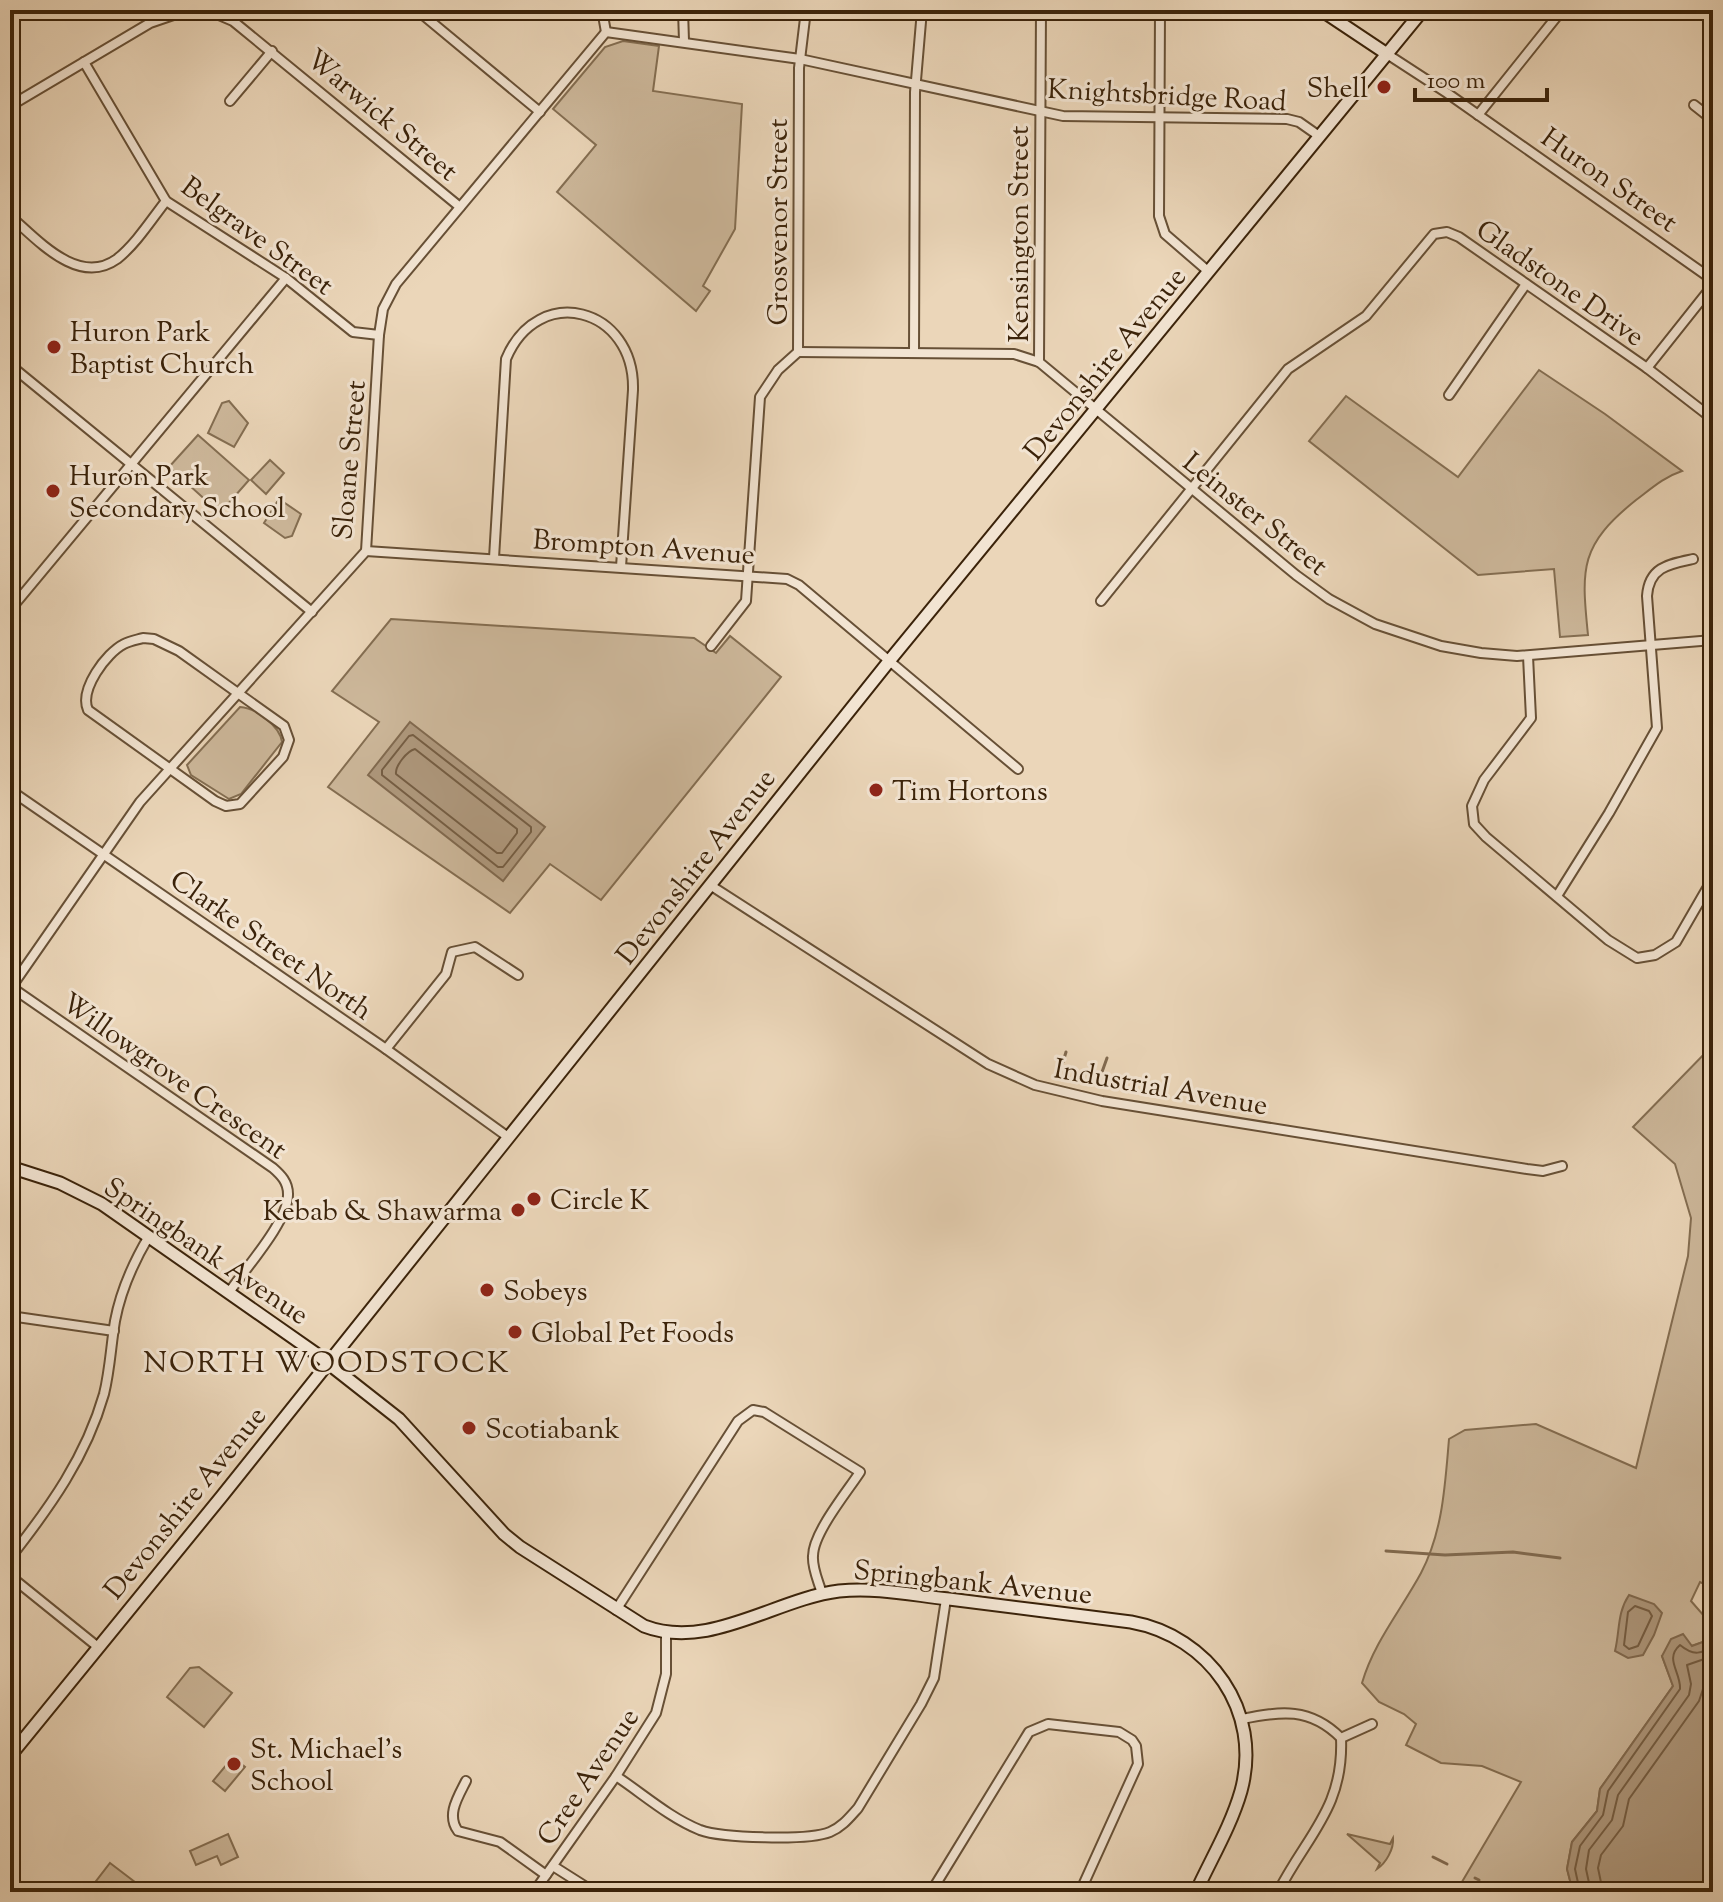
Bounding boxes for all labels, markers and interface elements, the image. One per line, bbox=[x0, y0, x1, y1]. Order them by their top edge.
street label: Warwick Street bbox=[296, 41, 466, 192]
scale bar bbox=[1415, 52, 1547, 102]
text: 100 m bbox=[1427, 65, 1485, 99]
place label: Shell bbox=[1307, 70, 1368, 110]
street label: Knightsbridge Road bbox=[1046, 71, 1288, 123]
marker: Shell bbox=[1375, 78, 1393, 96]
street label: Grosvenor Street bbox=[760, 118, 800, 325]
street label: Huron Street bbox=[1532, 120, 1685, 244]
street label: Kensington Street bbox=[1001, 125, 1041, 343]
street label: Belgrave Street bbox=[172, 168, 341, 307]
street label: Gladstone Drive bbox=[1467, 211, 1652, 358]
street label: Devonshire Avenue bbox=[1016, 259, 1197, 470]
place label: Huron Park Baptist Church bbox=[70, 314, 254, 386]
marker: Huron Park Baptist Church bbox=[45, 338, 63, 356]
street label: Sloane Street bbox=[324, 378, 378, 542]
street label: Leinster Street bbox=[1173, 444, 1336, 587]
place label: Huron Park Secondary School bbox=[69, 458, 286, 530]
marker: Huron Park Secondary School bbox=[44, 482, 62, 500]
street label: Brompton Avenue bbox=[531, 521, 756, 577]
street label: Devonshire Avenue bbox=[608, 761, 787, 974]
place label: Tim Hortons bbox=[892, 773, 1048, 813]
marker: Tim Hortons bbox=[867, 781, 885, 799]
street label: Clarke Street North bbox=[161, 862, 380, 1031]
street label: Willowgrove Crescent bbox=[52, 984, 295, 1171]
street label: Industrial Avenue bbox=[1050, 1050, 1271, 1127]
street label: Springbank Avenue bbox=[95, 1169, 316, 1336]
place label: Circle K bbox=[550, 1182, 650, 1222]
marker: Circle K bbox=[525, 1190, 543, 1208]
place label: Kebab & Shawarma bbox=[263, 1193, 502, 1233]
marker: Kebab & Shawarma bbox=[509, 1201, 527, 1219]
place label: Sobeys bbox=[503, 1273, 588, 1313]
marker: Sobeys bbox=[478, 1281, 496, 1299]
place label: Global Pet Foods bbox=[531, 1315, 734, 1355]
marker: Global Pet Foods bbox=[506, 1323, 524, 1341]
district label: NORTH WOODSTOCK bbox=[143, 1343, 511, 1386]
street label: Devonshire Avenue bbox=[96, 1398, 277, 1609]
place label: Scotiabank bbox=[485, 1411, 620, 1451]
marker: Scotiabank bbox=[460, 1419, 478, 1437]
street label: Springbank Avenue bbox=[851, 1552, 1094, 1616]
street label: Cree Avenue bbox=[529, 1701, 650, 1854]
place label: St. Michael's School bbox=[250, 1731, 402, 1803]
marker: St. Michael's School bbox=[225, 1755, 243, 1773]

